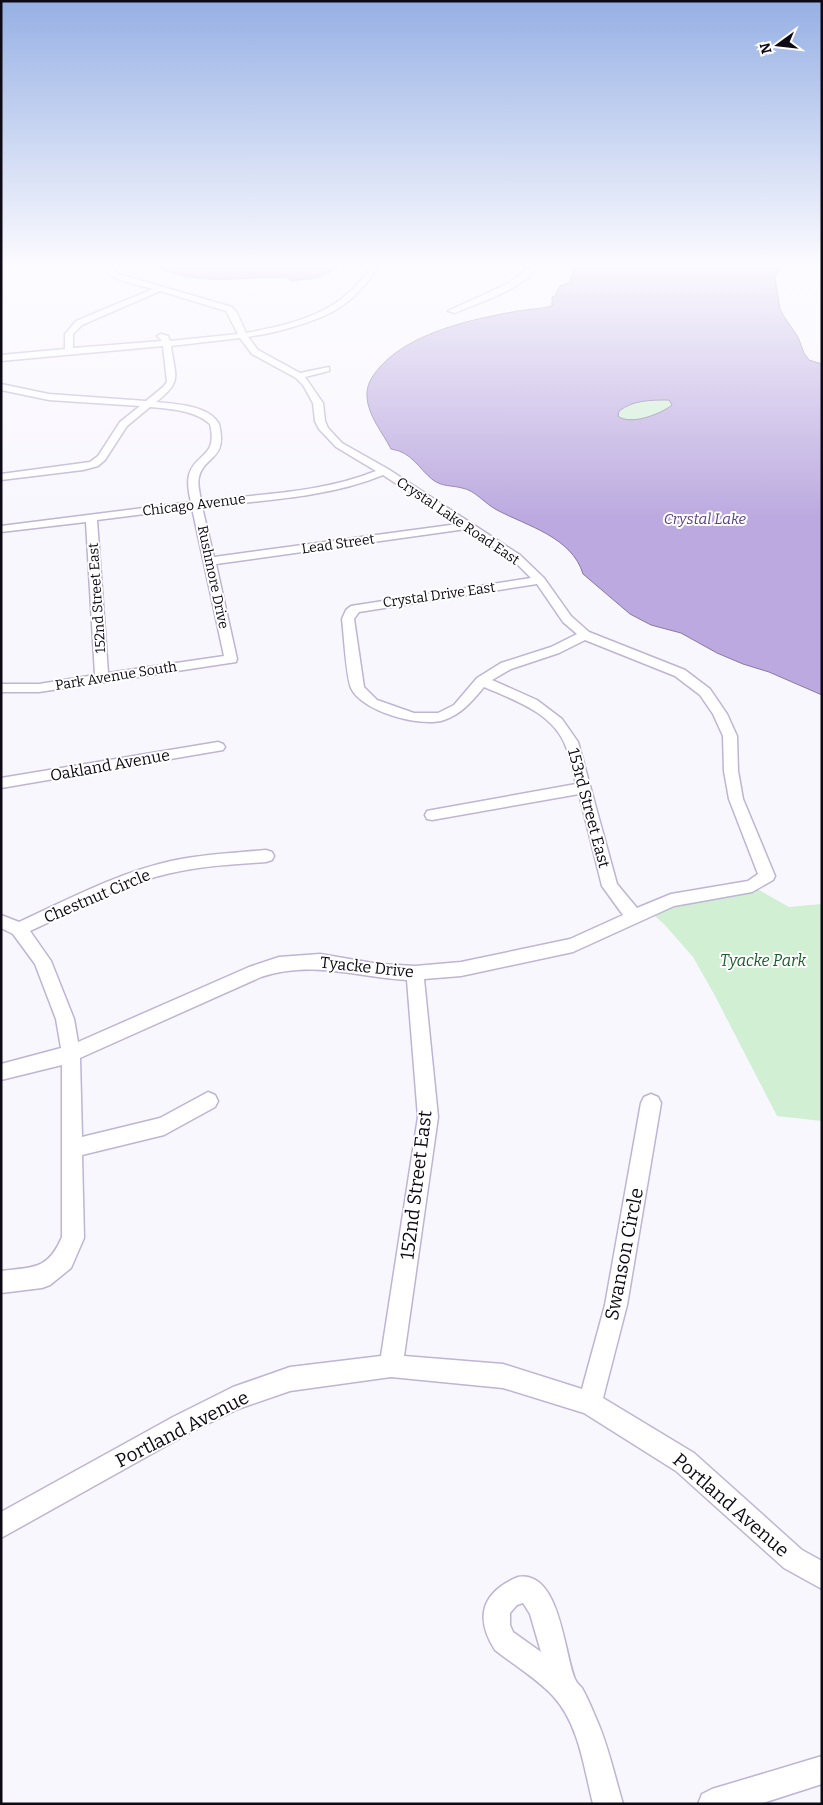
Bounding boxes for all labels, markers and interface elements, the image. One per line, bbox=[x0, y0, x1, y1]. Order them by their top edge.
north arrow bbox=[753, 20, 803, 70]
text: N bbox=[756, 41, 776, 56]
street label: Crystal Lake Road East bbox=[393, 473, 523, 569]
street label: Chicago Avenue bbox=[141, 490, 247, 520]
water label: Crystal Lake bbox=[664, 510, 747, 528]
street label: Rushmore Drive bbox=[194, 524, 232, 630]
street label: Lead Street bbox=[300, 530, 376, 558]
street label: 152nd Street East bbox=[85, 542, 109, 654]
street label: Crystal Drive East bbox=[382, 579, 496, 611]
street label: Park Avenue South bbox=[54, 658, 178, 694]
street label: Oakland Avenue bbox=[49, 745, 171, 785]
street label: 153rd Street East bbox=[564, 746, 614, 870]
street label: Chestnut Circle bbox=[41, 865, 153, 927]
park label: Tyacke Park bbox=[720, 951, 806, 970]
street label: Tyacke Drive bbox=[319, 953, 415, 981]
street label: 152nd Street East bbox=[395, 1109, 437, 1261]
street label: Swanson Circle bbox=[600, 1186, 648, 1322]
street label: Portland Avenue bbox=[111, 1385, 253, 1473]
street label: Portland Avenue bbox=[668, 1448, 794, 1562]

